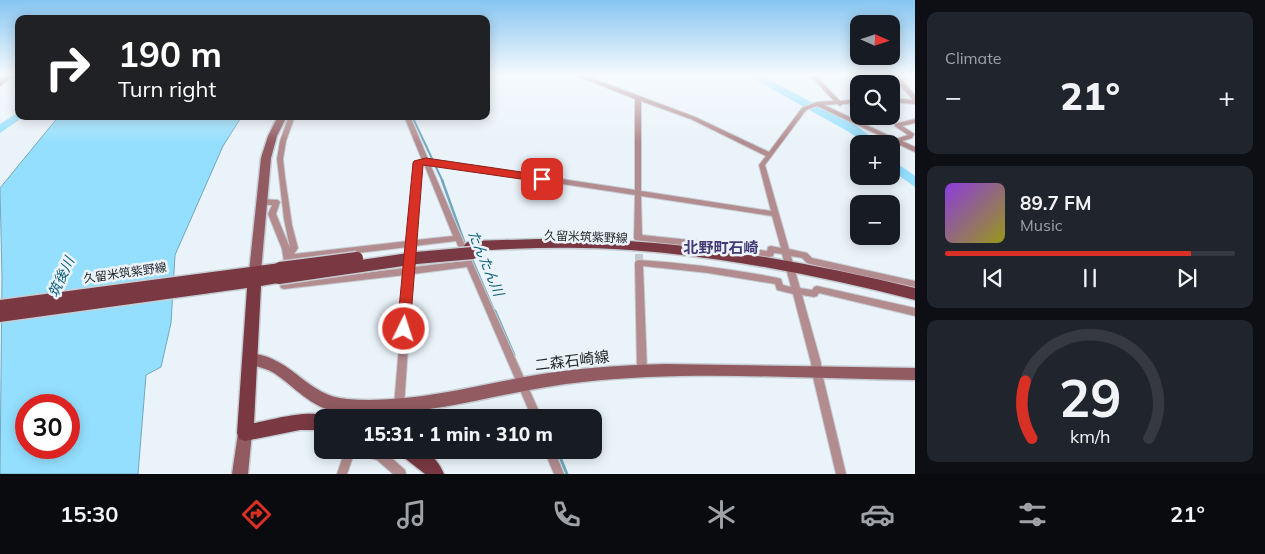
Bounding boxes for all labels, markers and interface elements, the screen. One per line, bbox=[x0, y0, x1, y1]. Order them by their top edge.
north arrow bbox=[850, 15, 900, 65]
map controls bbox=[850, 15, 900, 245]
text: 190 m bbox=[118, 32, 222, 76]
icon: right bbox=[35, 35, 100, 100]
text: Climate bbox=[945, 48, 1001, 68]
text: 21° bbox=[1060, 72, 1120, 120]
text: Turn right bbox=[118, 75, 216, 103]
button: search bbox=[850, 75, 900, 125]
text: − bbox=[945, 79, 962, 114]
text: + bbox=[1218, 79, 1235, 114]
button: + bbox=[850, 135, 900, 185]
pin bbox=[521, 158, 563, 200]
icon: arrive bbox=[528, 165, 556, 193]
text: 89.7 FM bbox=[1020, 191, 1092, 215]
button: − bbox=[850, 195, 900, 245]
text: Music bbox=[1020, 215, 1063, 235]
water label: たんたん川 bbox=[464, 227, 509, 301]
street label: 久留米筑紫野線 bbox=[544, 228, 628, 245]
district label: 北野町石崎 bbox=[683, 238, 759, 257]
water label: 筑後川 bbox=[44, 252, 79, 300]
street label: 久留米筑紫野線 bbox=[82, 259, 168, 286]
icon: previous bbox=[979, 264, 1007, 292]
icon: pause bbox=[1076, 264, 1104, 292]
icon: next bbox=[1173, 264, 1201, 292]
position arrow bbox=[377, 302, 429, 354]
street label: 二森石崎線 bbox=[534, 347, 610, 375]
text: 29 bbox=[1059, 365, 1121, 430]
speed limit sign: 30 bbox=[15, 394, 80, 459]
text: 15:31 · 1 min · 310 m bbox=[363, 422, 553, 446]
text: km/h bbox=[1070, 425, 1110, 447]
icon: directions bbox=[239, 497, 274, 532]
icon: music bbox=[394, 497, 429, 532]
icon: phone bbox=[549, 497, 584, 532]
icon: climate bbox=[704, 497, 739, 532]
icon: car bbox=[860, 497, 895, 532]
icon: filters bbox=[1015, 497, 1050, 532]
text: 15:30 bbox=[60, 500, 118, 528]
text: 21° bbox=[1170, 500, 1205, 528]

